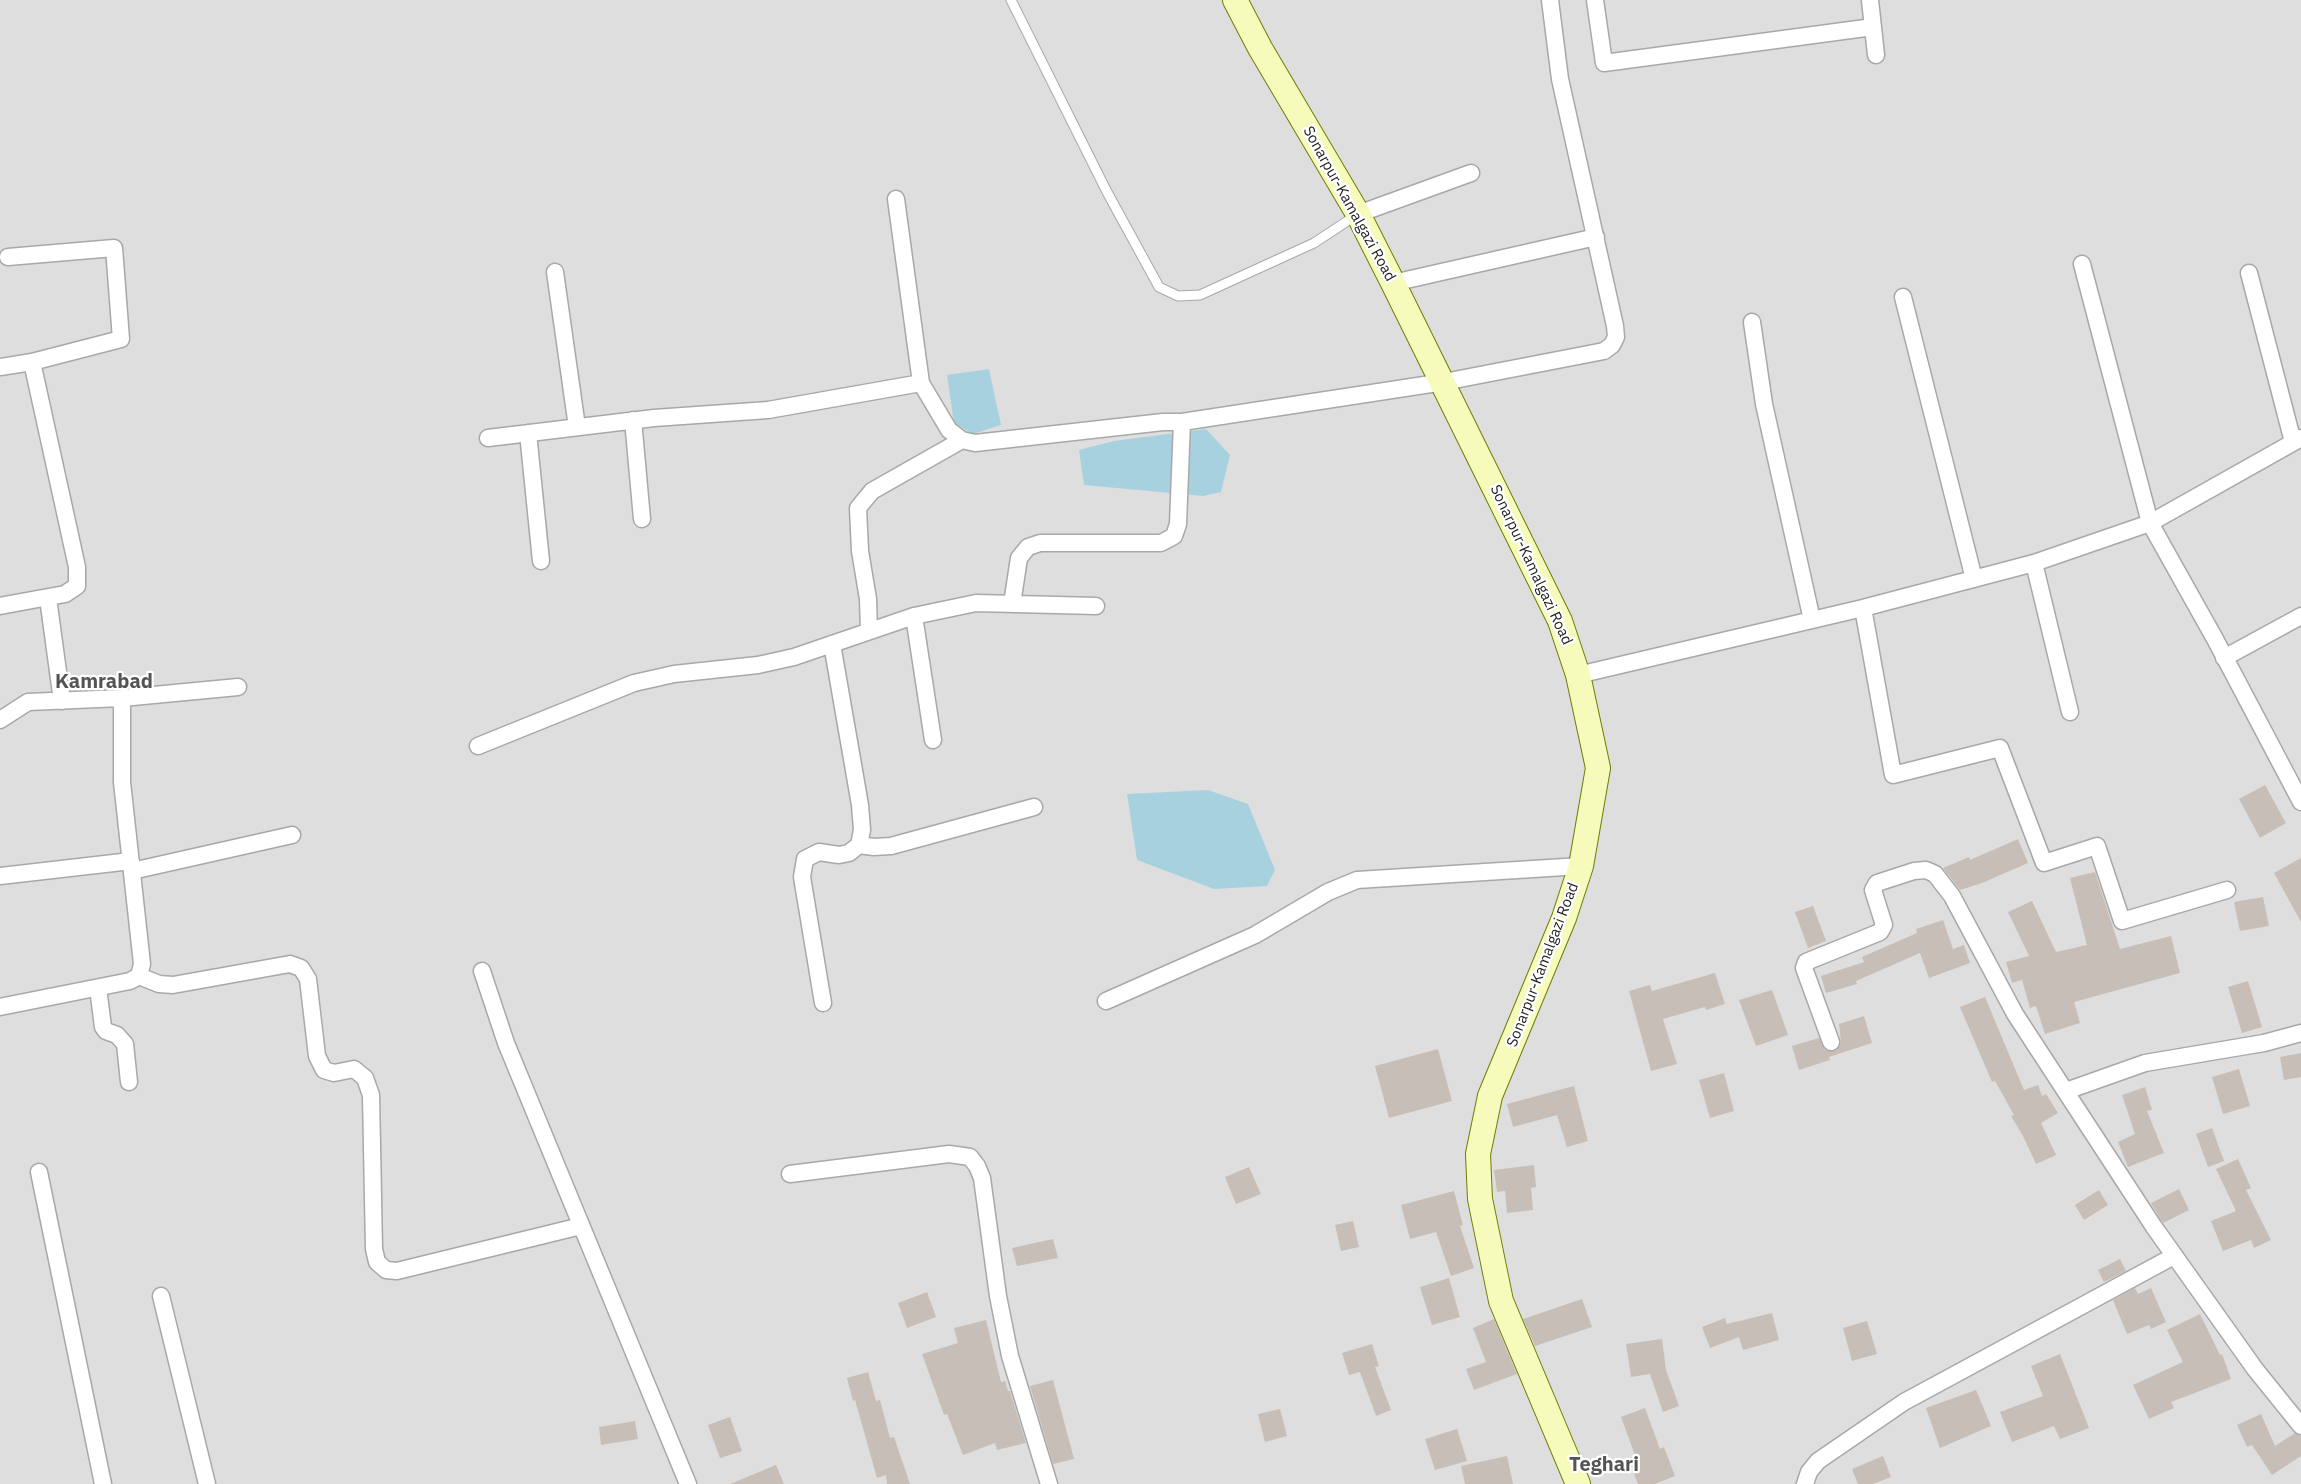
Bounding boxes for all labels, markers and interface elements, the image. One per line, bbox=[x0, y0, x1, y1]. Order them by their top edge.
street label: Sonarpur-Kamalgazi Road bbox=[1299, 123, 1399, 285]
street label: Sonarpur-Kamalgazi Road bbox=[1486, 482, 1576, 648]
district label: Kamrabad bbox=[55, 670, 153, 694]
street label: Sonarpur-Kamalgazi Road bbox=[1503, 880, 1583, 1050]
district label: Teghari bbox=[1569, 1453, 1639, 1477]

